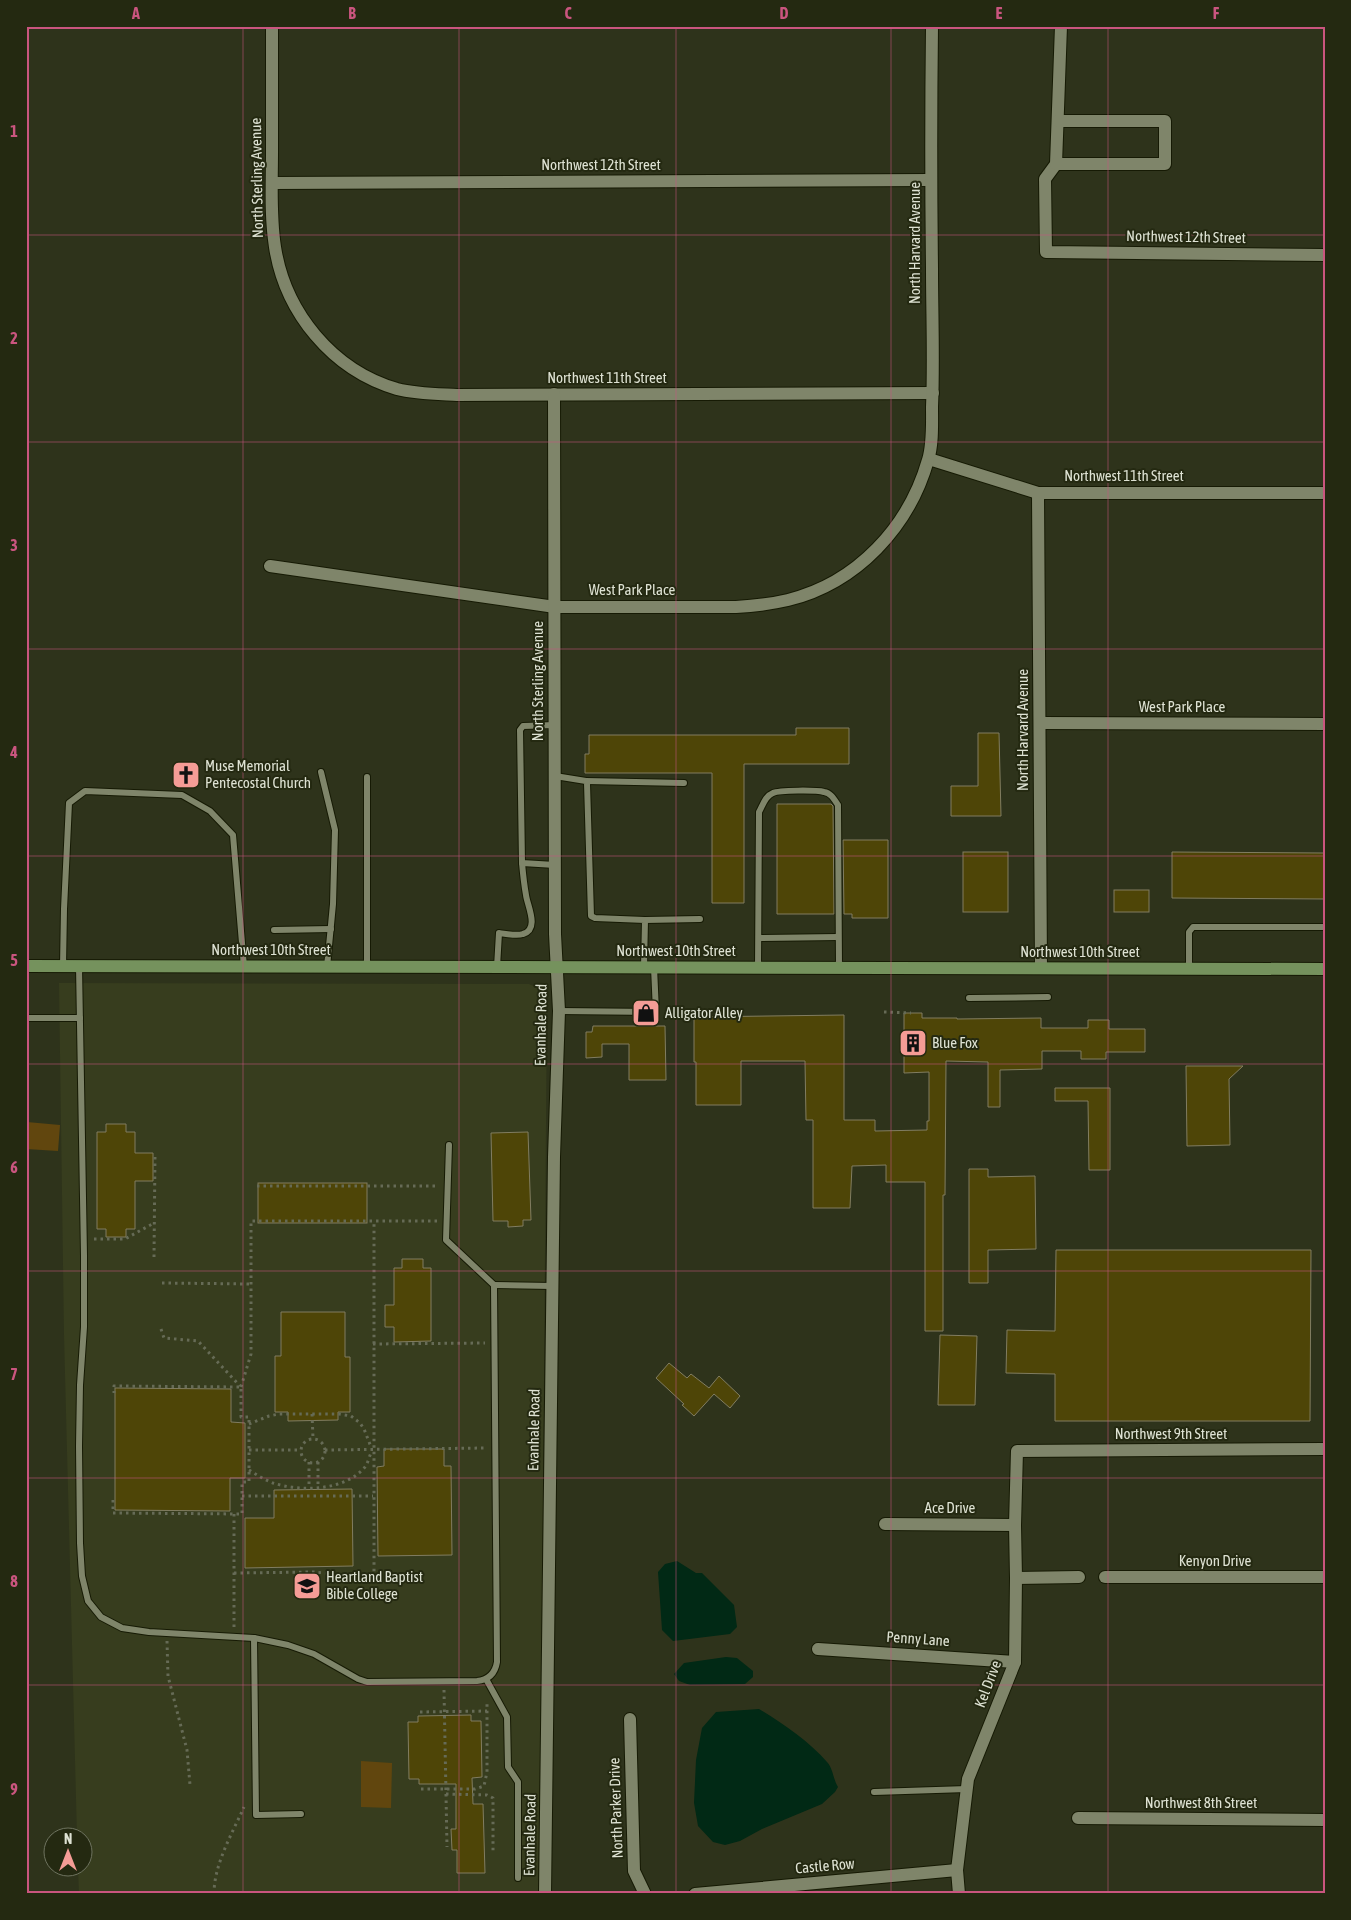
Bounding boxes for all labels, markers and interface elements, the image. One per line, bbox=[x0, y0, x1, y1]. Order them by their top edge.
text: A bbox=[131, 4, 140, 22]
text: B bbox=[348, 4, 356, 22]
text: C bbox=[564, 4, 572, 22]
text: D bbox=[780, 4, 789, 22]
text: E bbox=[996, 4, 1003, 22]
text: F bbox=[1213, 4, 1220, 22]
street label: North Sterling Avenue bbox=[247, 118, 266, 238]
text: 1 bbox=[10, 122, 18, 140]
street label: Northwest 12th Street bbox=[541, 156, 661, 173]
street label: North Harvard Avenue bbox=[906, 182, 923, 304]
street label: Northwest 12th Street bbox=[1126, 227, 1246, 246]
text: 2 bbox=[10, 329, 18, 347]
street label: Northwest 11th Street bbox=[547, 369, 667, 386]
street label: Northwest 11th Street bbox=[1064, 467, 1184, 484]
text: 3 bbox=[10, 536, 18, 554]
street label: West Park Place bbox=[589, 581, 676, 598]
street label: North Sterling Avenue bbox=[529, 621, 546, 741]
street label: North Harvard Avenue bbox=[1014, 669, 1031, 791]
street label: West Park Place bbox=[1139, 698, 1226, 715]
text: 4 bbox=[9, 743, 18, 761]
place label: Muse Memorial Pentecostal Church bbox=[205, 757, 311, 791]
church icon: Muse Memorial Pentecostal Church bbox=[171, 760, 201, 790]
street label: Northwest 10th Street bbox=[211, 941, 331, 958]
street label: Northwest 10th Street bbox=[616, 942, 736, 959]
street label: Northwest 10th Street bbox=[1020, 943, 1140, 960]
text: 5 bbox=[10, 951, 18, 969]
street label: Evanhale Road bbox=[531, 984, 550, 1066]
shop icon: Alligator Alley bbox=[631, 998, 661, 1028]
place label: Alligator Alley bbox=[665, 1004, 743, 1021]
building icon: Blue Fox bbox=[898, 1028, 928, 1058]
place label: Blue Fox bbox=[932, 1034, 978, 1051]
text: 6 bbox=[10, 1158, 18, 1176]
text: 7 bbox=[10, 1365, 18, 1383]
street label: Evanhale Road bbox=[524, 1389, 543, 1471]
street label: Northwest 9th Street bbox=[1115, 1425, 1227, 1442]
street label: Ace Drive bbox=[925, 1499, 976, 1516]
street label: Kenyon Drive bbox=[1179, 1552, 1252, 1569]
place label: Heartland Baptist Bible College bbox=[326, 1568, 423, 1602]
school or university icon: Heartland Baptist Bible College bbox=[292, 1571, 322, 1601]
text: 8 bbox=[10, 1572, 18, 1590]
street label: Penny Lane bbox=[886, 1628, 951, 1649]
street label: Kel Drive bbox=[971, 1658, 1004, 1710]
street label: North Parker Drive bbox=[605, 1757, 626, 1859]
text: 9 bbox=[10, 1780, 18, 1798]
street label: Evanhale Road bbox=[520, 1794, 539, 1876]
street label: Northwest 8th Street bbox=[1145, 1794, 1257, 1811]
north arrow bbox=[42, 1828, 92, 1878]
text: N bbox=[64, 1831, 72, 1847]
street label: Castle Row bbox=[795, 1854, 855, 1877]

